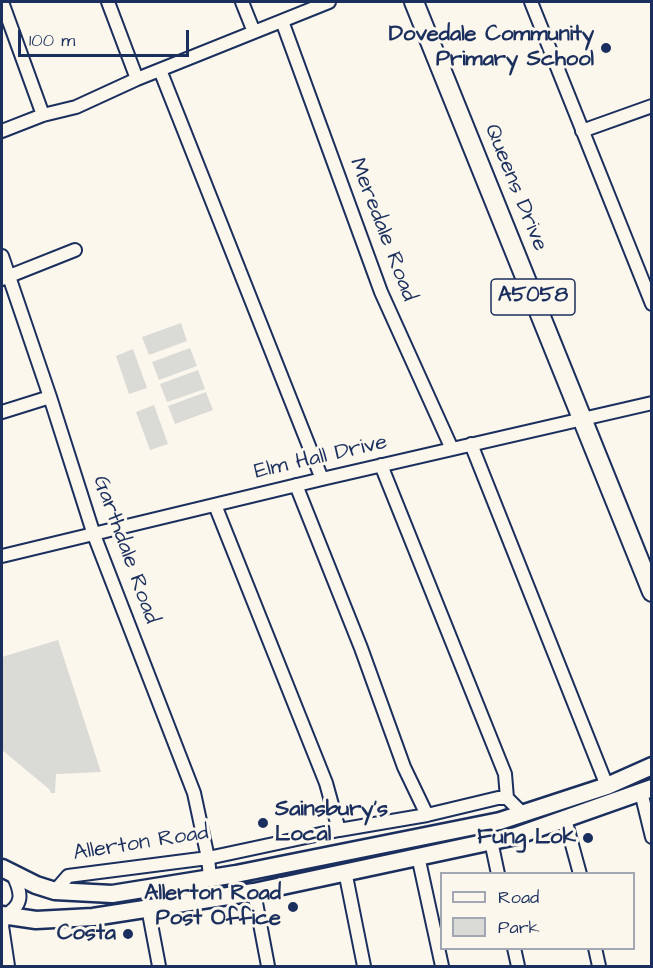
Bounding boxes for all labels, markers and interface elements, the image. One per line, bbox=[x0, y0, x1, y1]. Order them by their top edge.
scale bar bbox=[21, 18, 192, 56]
place label: Dovedale Community Primary School bbox=[389, 22, 594, 74]
text: 100 m bbox=[29, 28, 75, 53]
marker: Dovedale Community Primary School bbox=[599, 41, 613, 55]
street label: Queens Drive bbox=[478, 121, 552, 255]
street label: Meredale Road bbox=[343, 155, 421, 305]
road number: A5058 bbox=[491, 279, 575, 315]
street label: Elm Hall Drive bbox=[252, 430, 390, 486]
street label: Garthdale Road bbox=[86, 472, 164, 628]
place label: Sainsbury's Local bbox=[275, 797, 388, 848]
marker: Sainsbury's Local bbox=[256, 816, 270, 830]
street label: Allerton Road bbox=[71, 820, 211, 868]
place label: Fung Lok bbox=[477, 825, 576, 851]
marker: Fung Lok bbox=[581, 831, 595, 845]
legend bbox=[440, 872, 635, 950]
place label: Allerton Road Post Office bbox=[144, 881, 281, 932]
text: Road bbox=[498, 885, 539, 910]
marker: Allerton Road Post Office bbox=[286, 900, 300, 914]
text: Park bbox=[498, 915, 540, 940]
place label: Costa bbox=[57, 921, 116, 947]
marker: Costa bbox=[121, 927, 135, 941]

